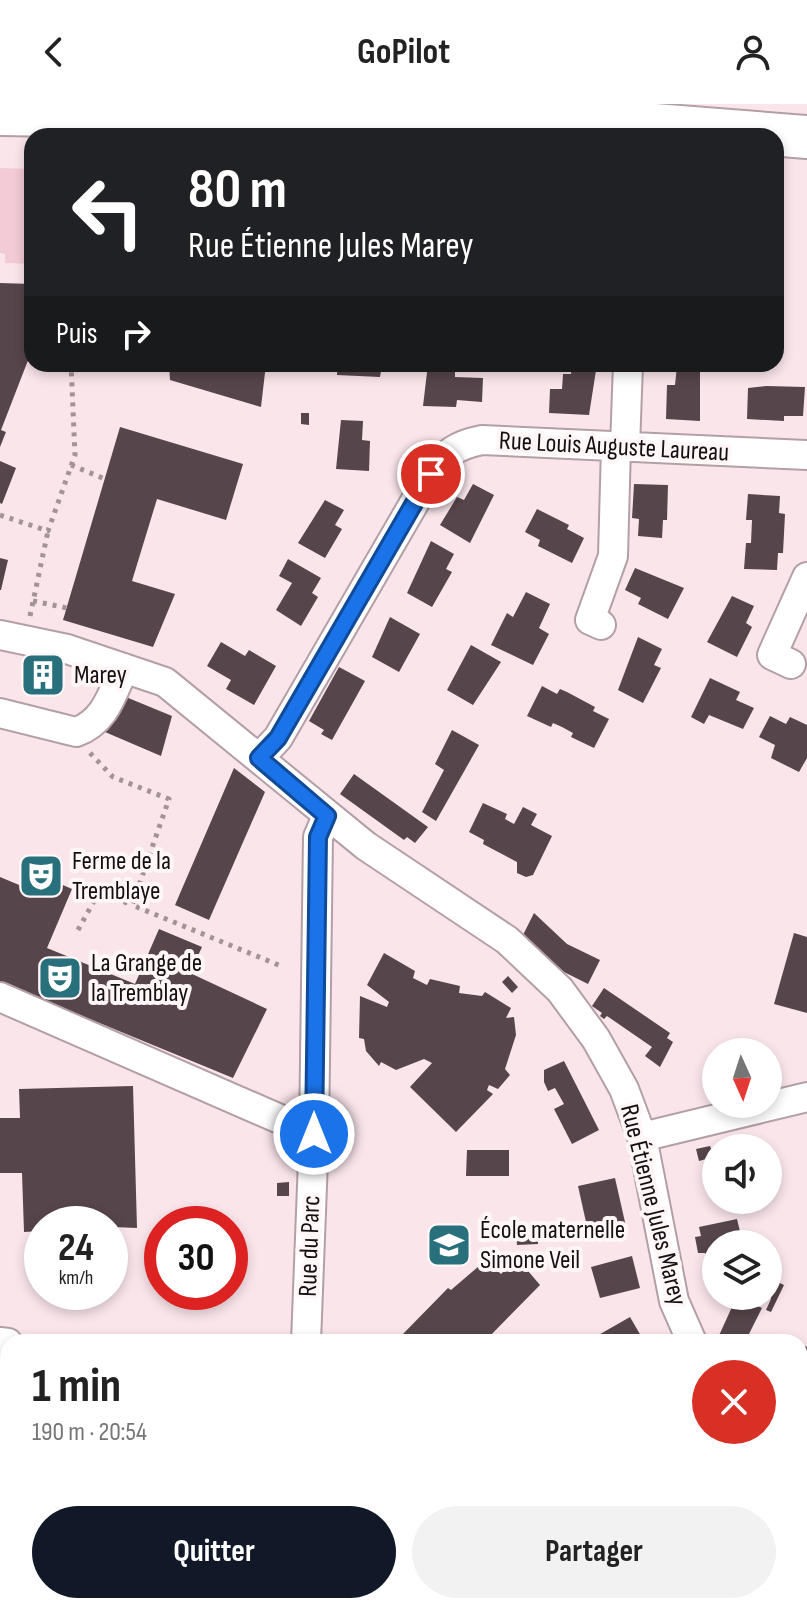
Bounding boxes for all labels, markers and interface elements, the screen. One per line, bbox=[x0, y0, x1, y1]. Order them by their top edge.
icon: back bbox=[32, 30, 76, 74]
icon: person bbox=[731, 30, 775, 74]
text: GoPilot bbox=[357, 31, 450, 74]
text: 80 m bbox=[188, 157, 287, 224]
icon: left bbox=[56, 160, 160, 264]
text: Rue Étienne Jules Marey bbox=[188, 225, 473, 268]
icon: right bbox=[114, 312, 158, 356]
text: Puis bbox=[56, 316, 98, 352]
street label: Rue Louis Auguste Laureau bbox=[498, 425, 730, 469]
pin bbox=[397, 440, 465, 508]
icon: arrive bbox=[409, 452, 453, 496]
building icon: Marey bbox=[19, 651, 67, 699]
place label: Marey bbox=[74, 660, 127, 691]
place label: Ferme de la Tremblaye bbox=[72, 846, 171, 907]
theatre icon: Ferme de la Tremblaye bbox=[17, 852, 65, 900]
place label: La Grange de la Tremblay bbox=[91, 948, 202, 1009]
theatre icon: La Grange de la Tremblay bbox=[36, 954, 84, 1002]
north arrow bbox=[702, 1038, 782, 1118]
map controls bbox=[702, 1038, 782, 1310]
position arrow bbox=[272, 1092, 356, 1176]
street label: Rue Étienne Jules Marey bbox=[613, 1101, 693, 1309]
button: sound bbox=[702, 1134, 782, 1214]
street label: Rue du Parc bbox=[293, 1195, 327, 1297]
speed limit sign: 30 bbox=[144, 1206, 248, 1310]
place label: École maternelle Simone Veil bbox=[480, 1215, 625, 1276]
school or university icon: École maternelle Simone Veil bbox=[425, 1221, 473, 1269]
text: 24 bbox=[58, 1224, 94, 1272]
button: layers bbox=[702, 1230, 782, 1310]
text: km/h bbox=[59, 1266, 93, 1290]
text: 1 min bbox=[32, 1358, 121, 1415]
button: close bbox=[692, 1360, 776, 1444]
text: 190 m · 20:54 bbox=[32, 1417, 147, 1448]
button: Quitter bbox=[32, 1506, 396, 1598]
button: Partager bbox=[412, 1506, 776, 1598]

